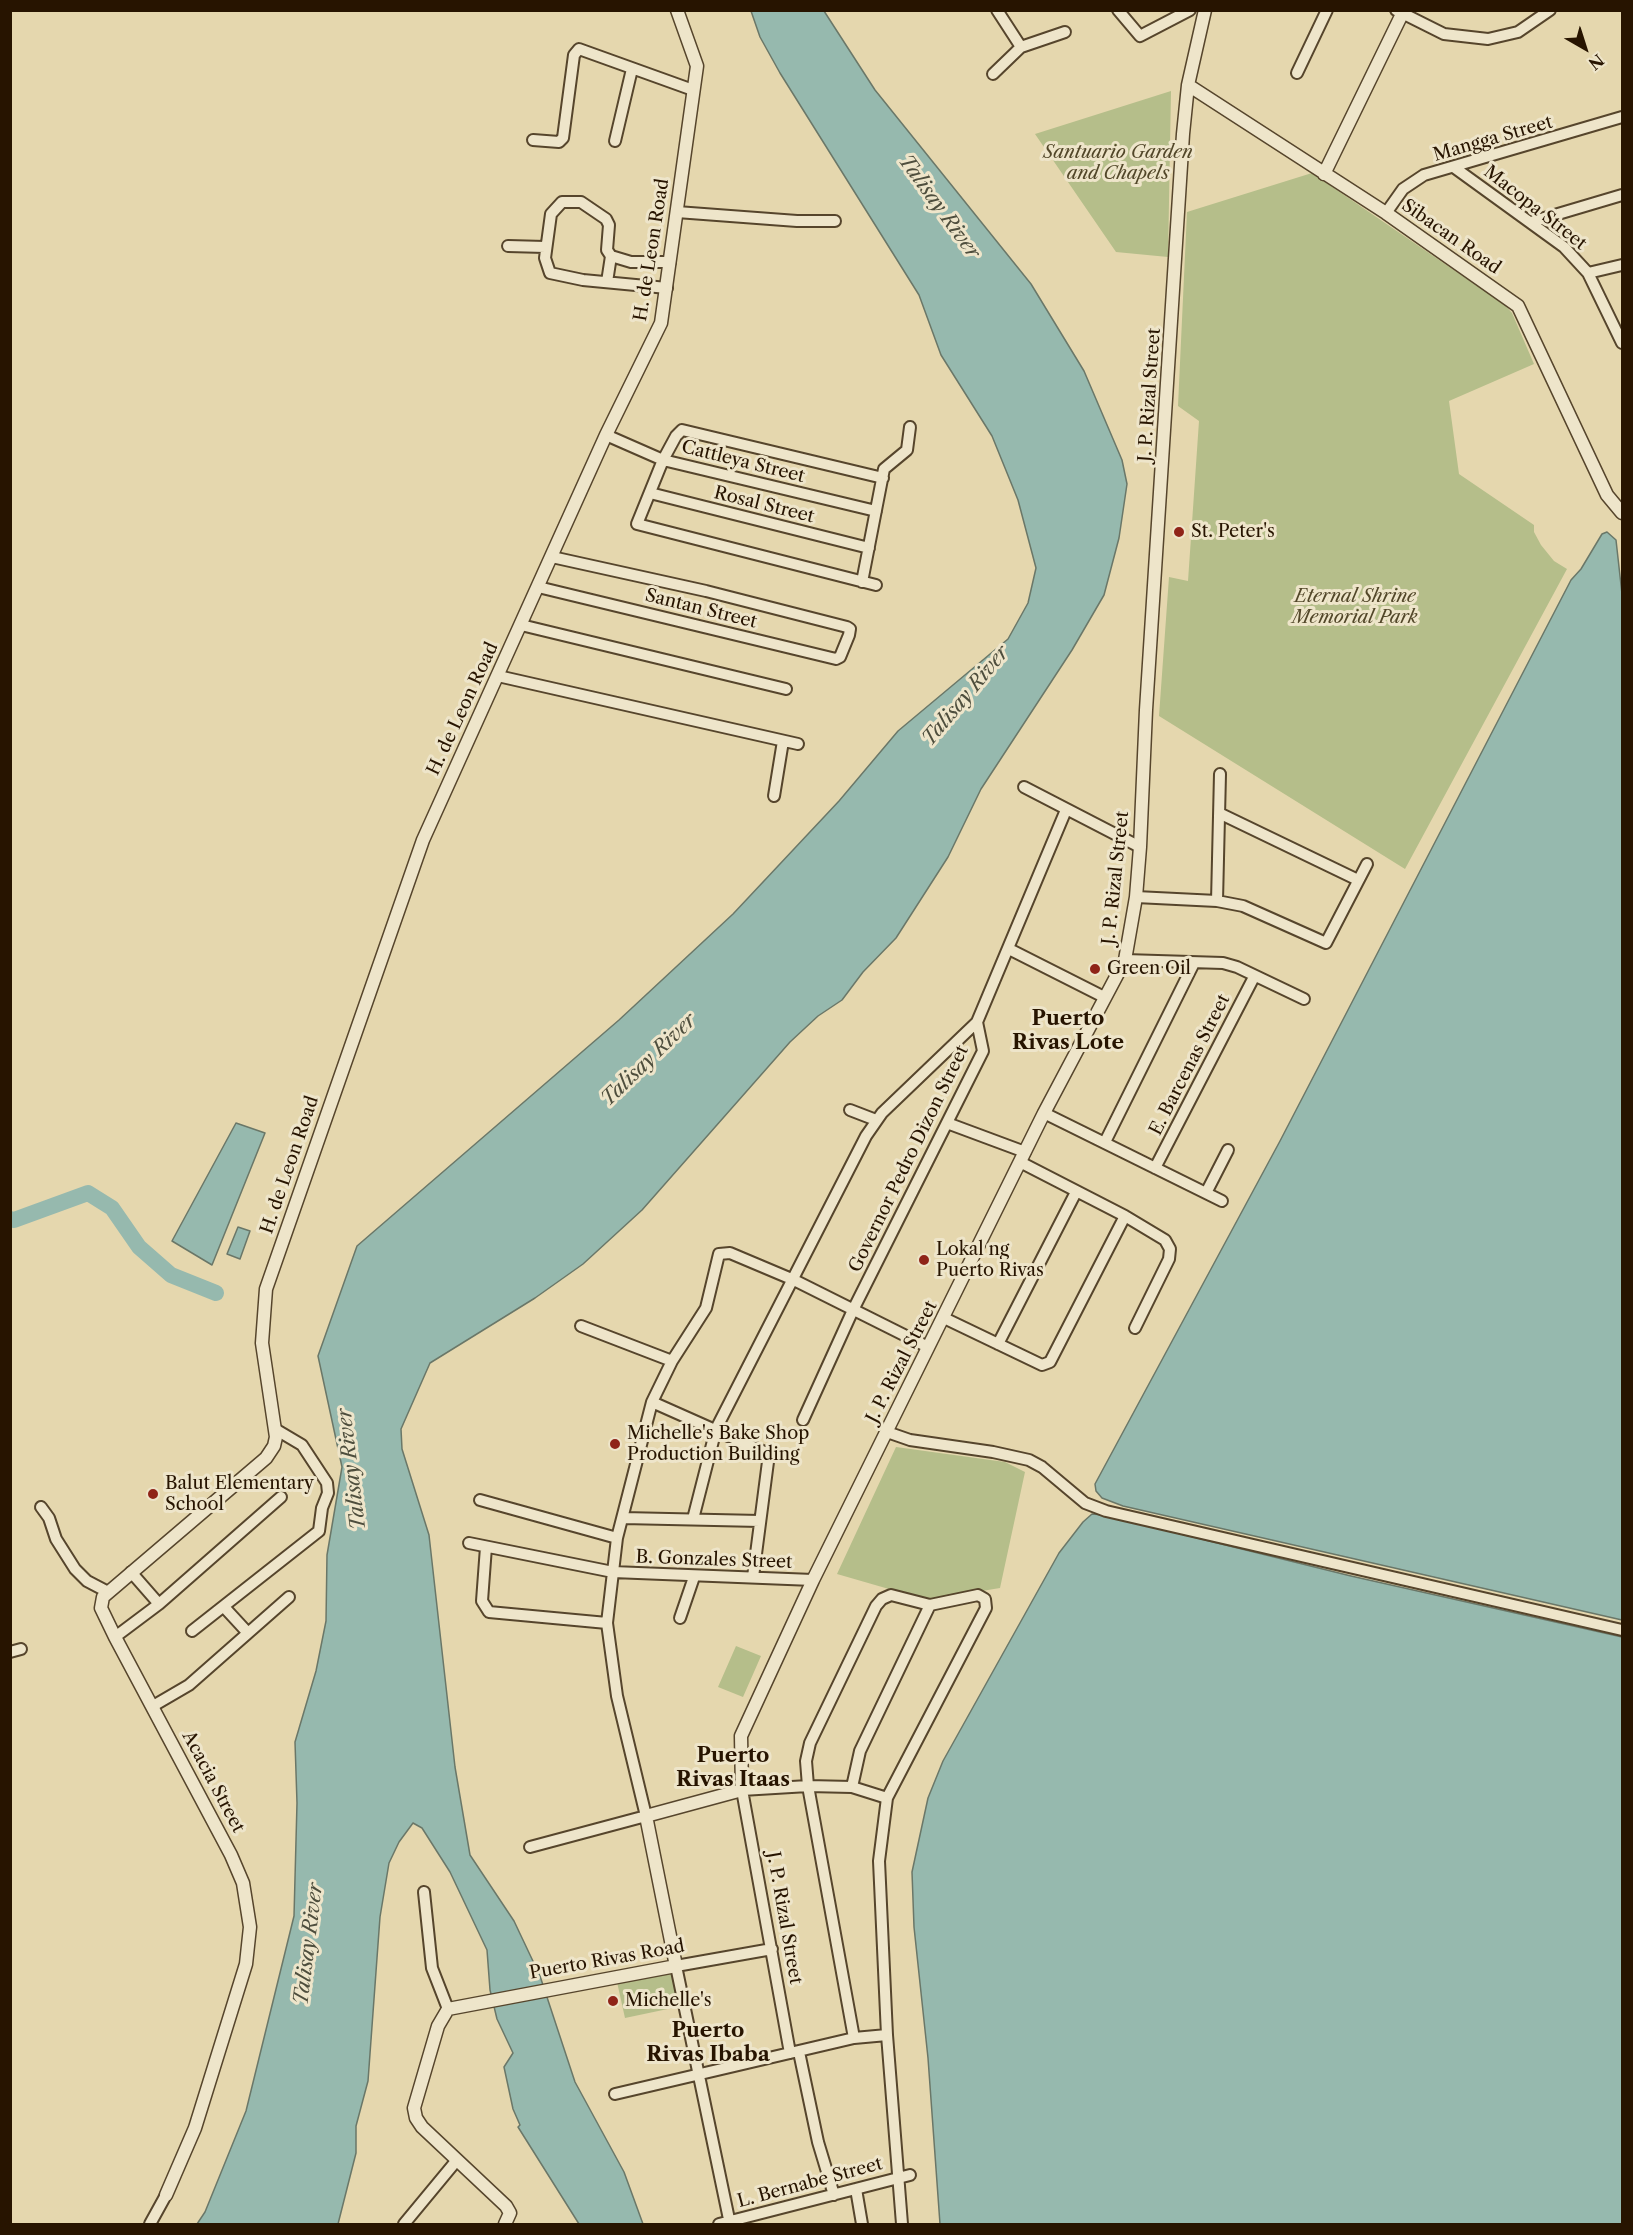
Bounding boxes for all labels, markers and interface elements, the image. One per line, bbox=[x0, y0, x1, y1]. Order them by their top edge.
north arrow bbox=[1555, 18, 1615, 78]
text: N bbox=[1585, 50, 1608, 74]
street label: Mangga Street bbox=[1431, 112, 1555, 166]
park label: Santuario Garden and Chapels bbox=[1043, 142, 1193, 184]
water label: Talisay River bbox=[893, 150, 985, 264]
street label: Macopa Street bbox=[1479, 161, 1591, 255]
street label: H. de Leon Road bbox=[630, 177, 674, 323]
street label: Sibacan Road bbox=[1397, 195, 1505, 279]
street label: J. P. Rizal Street bbox=[1135, 327, 1165, 463]
street label: Cattleya Street bbox=[679, 436, 807, 488]
street label: Rosal Street bbox=[712, 482, 816, 528]
place label: St. Peter's bbox=[1191, 521, 1275, 543]
marker: St. Peter's bbox=[1172, 525, 1186, 539]
street label: Santan Street bbox=[643, 585, 759, 633]
park label: Eternal Shrine Memorial Park bbox=[1292, 586, 1418, 628]
street label: H. de Leon Road bbox=[423, 639, 503, 779]
water label: Talisay River bbox=[917, 641, 1015, 751]
street label: J. P. Rizal Street bbox=[1098, 810, 1134, 946]
place label: Green Oil bbox=[1107, 958, 1191, 980]
marker: Green Oil bbox=[1088, 962, 1102, 976]
street label: E. Barcenas Street bbox=[1145, 991, 1235, 1139]
district label: Puerto Rivas Lote bbox=[1012, 1006, 1124, 1056]
water label: Talisay River bbox=[597, 1009, 701, 1111]
street label: Governor Pedro Dizon Street bbox=[845, 1042, 973, 1276]
street label: H. de Leon Road bbox=[256, 1093, 324, 1237]
place label: Lokal ng Puerto Rivas bbox=[936, 1239, 1044, 1282]
marker: Lokal ng Puerto Rivas bbox=[917, 1253, 931, 1267]
street label: J. P. Rizal Street bbox=[862, 1297, 942, 1427]
water label: Talisay River bbox=[333, 1407, 371, 1531]
place label: Michelle's Bake Shop Production Building bbox=[627, 1423, 809, 1466]
marker: Michelle's Bake Shop Production Building bbox=[608, 1437, 622, 1451]
place label: Balut Elementary School bbox=[165, 1473, 314, 1516]
marker: Balut Elementary School bbox=[146, 1487, 160, 1501]
street label: B. Gonzales Street bbox=[635, 1546, 793, 1574]
street label: Acacia Street bbox=[177, 1727, 249, 1837]
district label: Puerto Rivas Itaas bbox=[676, 1743, 790, 1793]
street label: J. P. Rizal Street bbox=[762, 1850, 806, 1986]
water label: Talisay River bbox=[290, 1882, 328, 2006]
street label: Puerto Rivas Road bbox=[528, 1936, 686, 1984]
place label: Michelle's bbox=[625, 1990, 712, 2012]
marker: Michelle's bbox=[606, 1994, 620, 2008]
district label: Puerto Rivas Ibaba bbox=[646, 2018, 770, 2068]
street label: L. Bernabe Street bbox=[735, 2153, 885, 2213]

